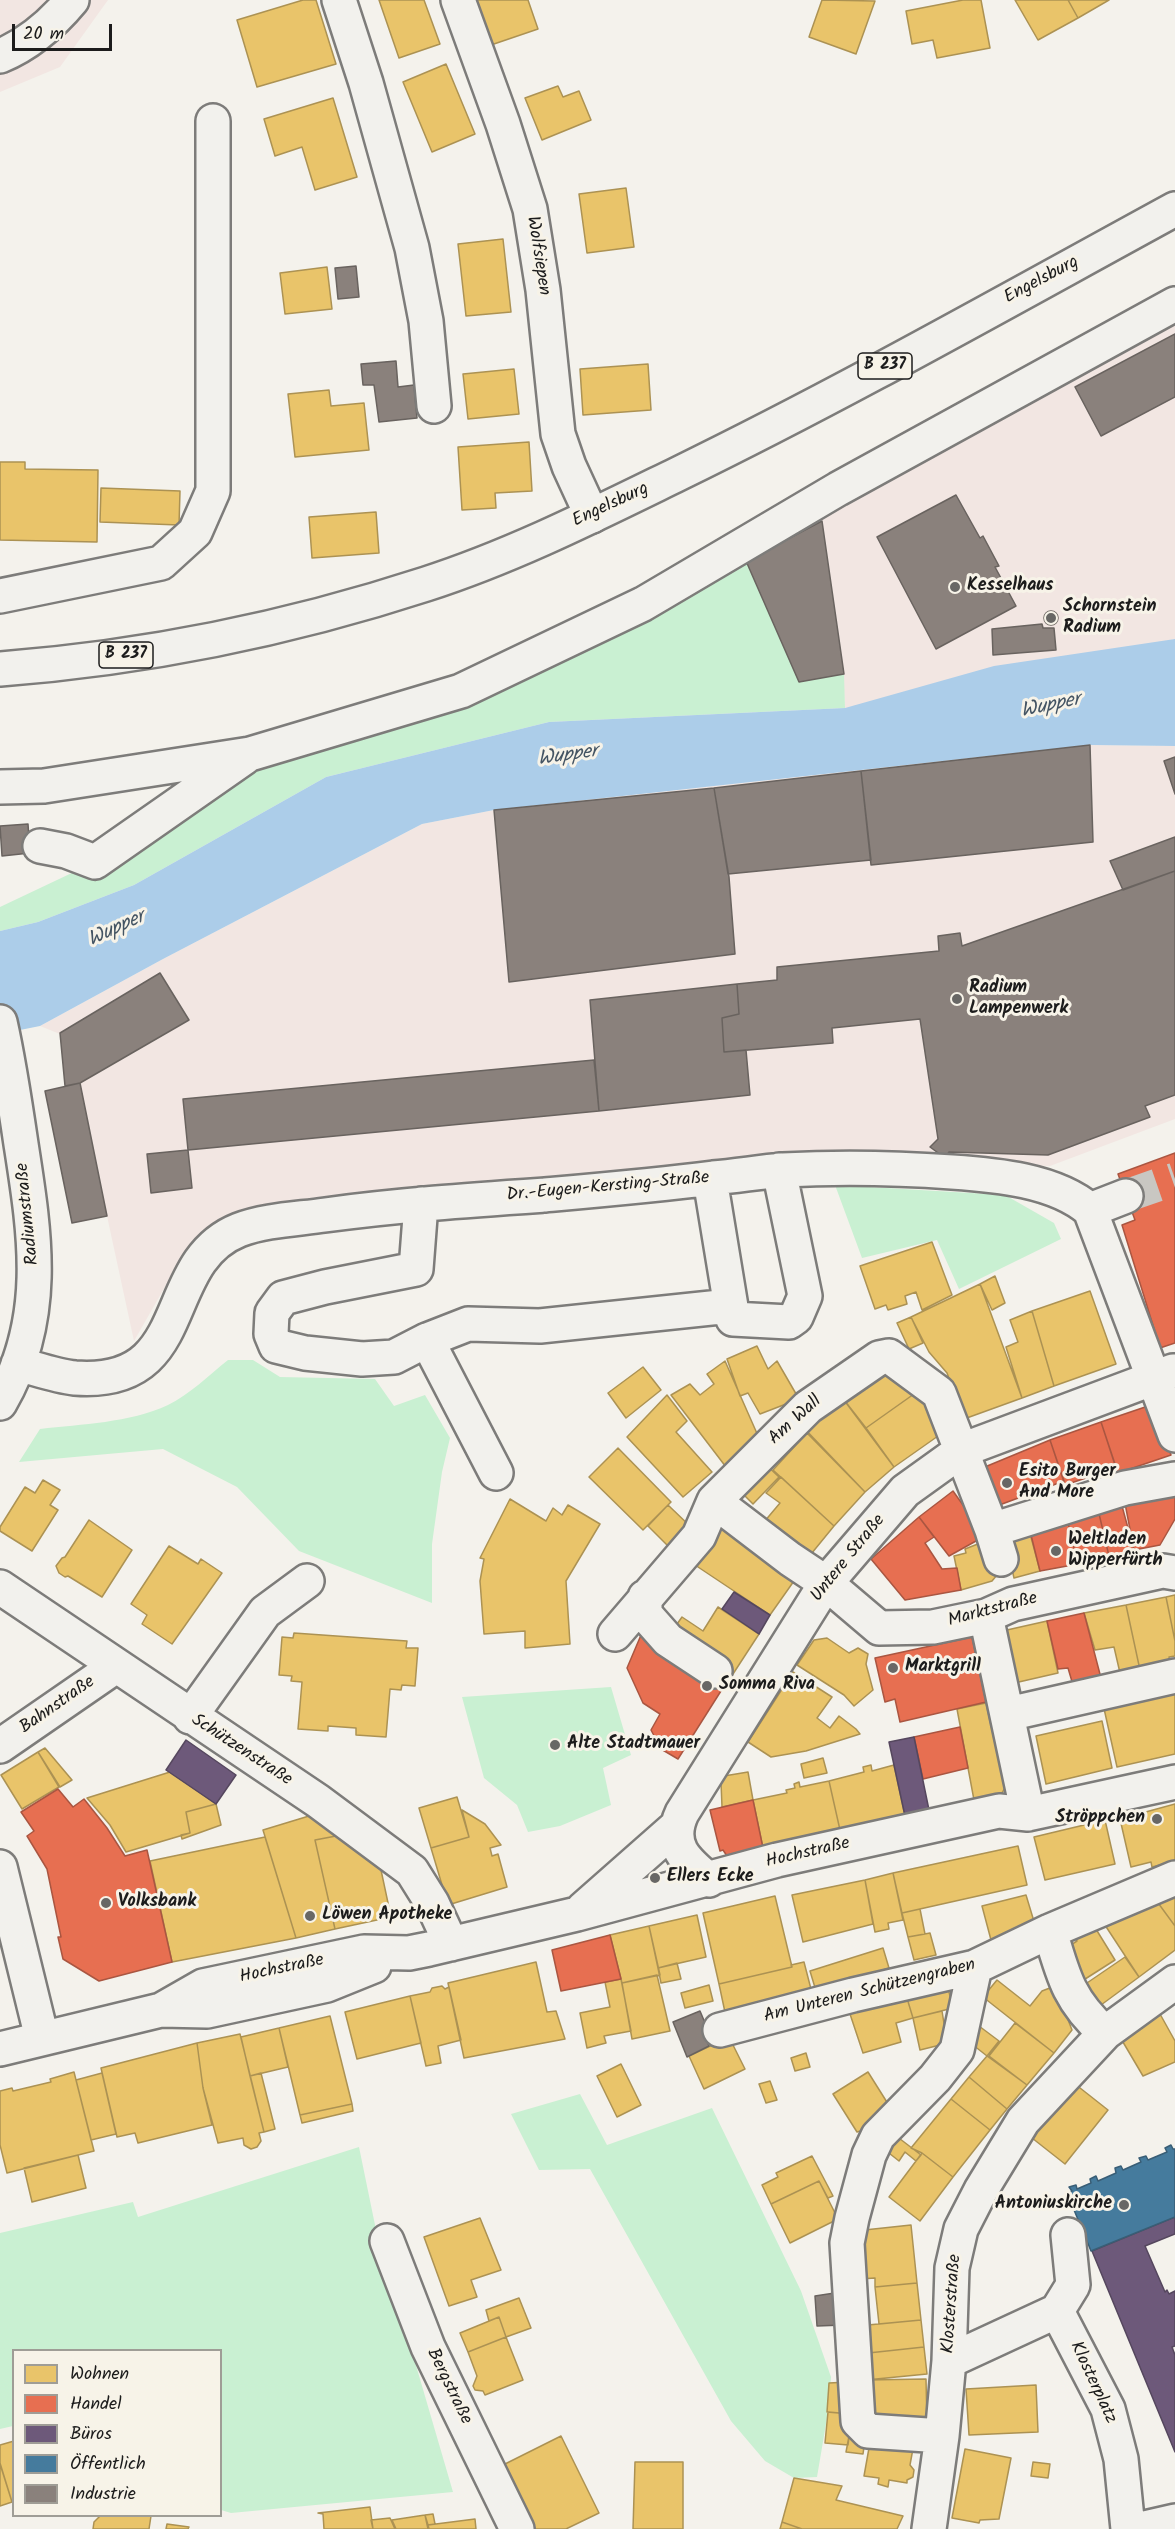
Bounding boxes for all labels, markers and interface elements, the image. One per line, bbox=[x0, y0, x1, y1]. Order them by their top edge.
scale bar bbox=[15, 12, 116, 50]
text: 20 m bbox=[23, 20, 64, 49]
street label: Wolfsiepen bbox=[520, 215, 554, 297]
street label: Engelsburg bbox=[1001, 252, 1083, 310]
road number: B 237 bbox=[858, 353, 912, 379]
street label: Engelsburg bbox=[570, 479, 652, 533]
place label: Kesselhaus bbox=[967, 576, 1053, 598]
marker: Kesselhaus bbox=[948, 580, 962, 594]
place label: Schornstein Radium bbox=[1063, 597, 1157, 640]
marker: Schornstein Radium bbox=[1044, 611, 1058, 625]
road number: B 237 bbox=[99, 642, 153, 668]
water label: Wupper bbox=[1019, 689, 1083, 725]
water label: Wupper bbox=[537, 741, 599, 773]
water label: Wupper bbox=[85, 906, 149, 954]
place label: Radium Lampenwerk bbox=[969, 978, 1068, 1020]
marker: Radium Lampenwerk bbox=[950, 992, 964, 1006]
street label: Radiumstraße bbox=[13, 1162, 45, 1266]
street label: Dr.-Eugen-Kersting-Straße bbox=[506, 1168, 710, 1208]
street label: Am Wall bbox=[765, 1392, 827, 1450]
place label: Esito Burger And More bbox=[1019, 1462, 1116, 1504]
marker: Esito Burger And More bbox=[1000, 1476, 1014, 1490]
street label: Untere Straße bbox=[807, 1511, 891, 1607]
place label: Weltladen Wipperfürth bbox=[1068, 1530, 1163, 1572]
marker: Weltladen Wipperfürth bbox=[1049, 1544, 1063, 1558]
street label: Marktstraße bbox=[946, 1589, 1040, 1633]
place label: Marktgrill bbox=[905, 1657, 981, 1679]
marker: Marktgrill bbox=[886, 1661, 900, 1675]
street label: Bahnstraße bbox=[16, 1672, 100, 1740]
place label: Somma Riva bbox=[719, 1675, 815, 1697]
marker: Somma Riva bbox=[700, 1679, 714, 1693]
street label: Schützenstraße bbox=[186, 1710, 296, 1792]
place label: Alte Stadtmauer bbox=[567, 1734, 700, 1756]
marker: Alte Stadtmauer bbox=[548, 1738, 562, 1752]
place label: Ströppchen bbox=[1055, 1808, 1145, 1830]
marker: Ströppchen bbox=[1150, 1812, 1164, 1826]
street label: Hochstraße bbox=[764, 1834, 852, 1874]
place label: Ellers Ecke bbox=[667, 1867, 754, 1889]
marker: Ellers Ecke bbox=[648, 1871, 662, 1885]
place label: Volksbank bbox=[118, 1892, 196, 1914]
marker: Volksbank bbox=[99, 1896, 113, 1910]
place label: Löwen Apotheke bbox=[322, 1905, 452, 1927]
marker: Löwen Apotheke bbox=[303, 1909, 317, 1923]
street label: Hochstraße bbox=[238, 1951, 326, 1989]
street label: Am Unteren Schützengraben bbox=[762, 1955, 978, 2029]
place label: Antoniuskirche bbox=[995, 2194, 1112, 2216]
marker: Antoniuskirche bbox=[1117, 2198, 1131, 2212]
street label: Klosterstraße bbox=[939, 2254, 967, 2354]
street label: Klosterplatz bbox=[1064, 2338, 1120, 2428]
street label: Bergstraße bbox=[420, 2346, 476, 2428]
legend bbox=[12, 2349, 222, 2517]
text: Wohnen bbox=[70, 2360, 129, 2389]
text: Handel bbox=[70, 2390, 122, 2419]
text: Büros bbox=[70, 2420, 112, 2449]
text: Öffentlich bbox=[70, 2450, 146, 2479]
text: Industrie bbox=[70, 2480, 136, 2509]

